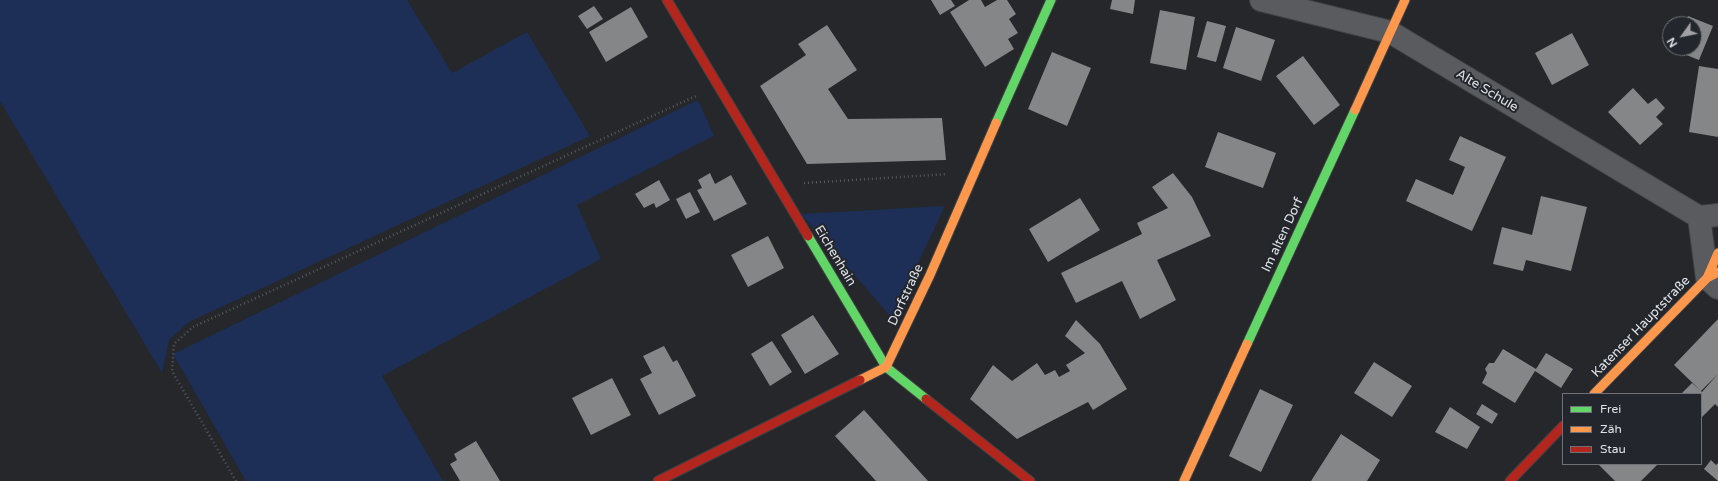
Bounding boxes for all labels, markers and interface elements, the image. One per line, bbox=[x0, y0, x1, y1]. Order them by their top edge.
north arrow bbox=[1662, 16, 1702, 56]
text: N bbox=[1664, 35, 1680, 50]
street label: Alte Schule bbox=[1453, 66, 1521, 116]
street label: Im alten Dorf bbox=[1259, 195, 1307, 275]
street label: Eichenhain bbox=[811, 223, 859, 289]
street label: Dorfstraße bbox=[885, 262, 927, 328]
street label: Katenser Hauptstraße bbox=[1589, 273, 1693, 381]
legend bbox=[1562, 393, 1702, 465]
text: Frei bbox=[1600, 402, 1621, 416]
text: Zäh bbox=[1600, 422, 1622, 436]
text: Stau bbox=[1600, 442, 1626, 456]

